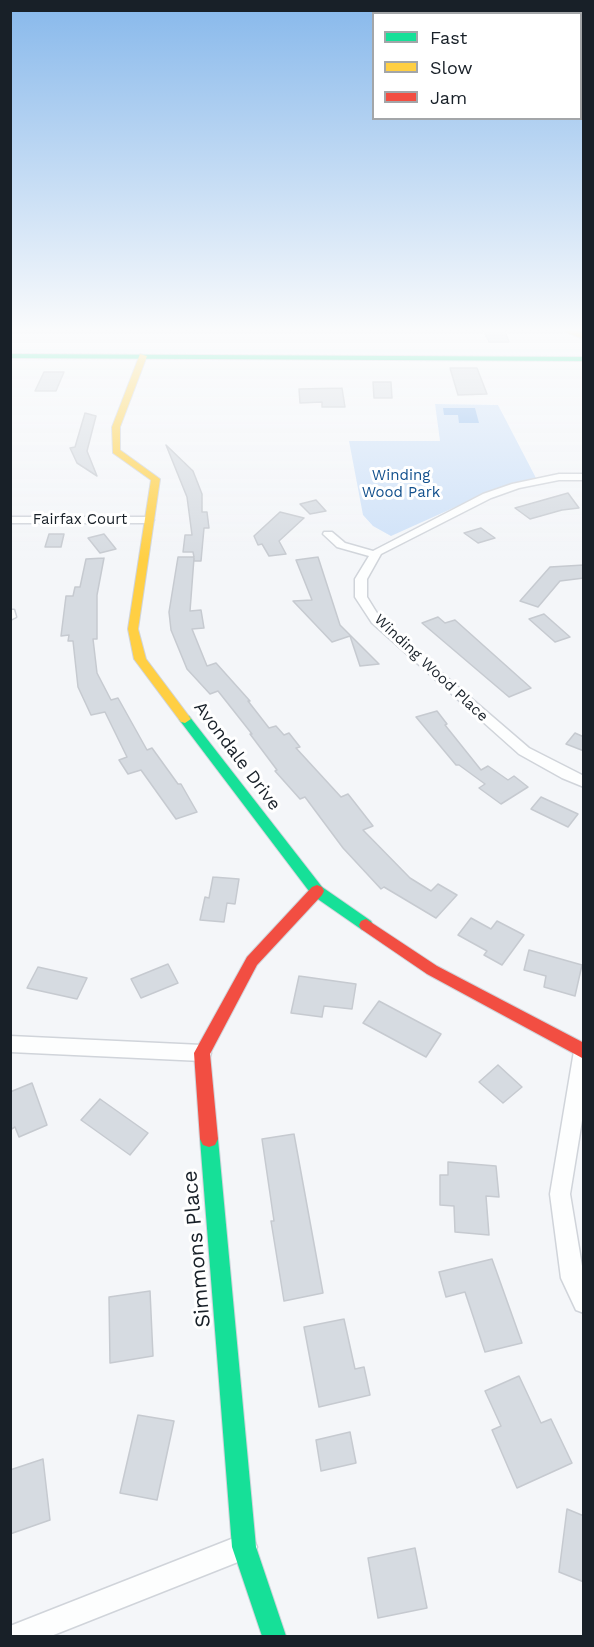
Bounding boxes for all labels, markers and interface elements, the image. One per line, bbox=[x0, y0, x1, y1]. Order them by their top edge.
legend bbox=[372, 12, 582, 120]
text: Fast bbox=[430, 27, 467, 48]
text: Slow bbox=[430, 57, 473, 78]
text: Jam bbox=[430, 87, 467, 108]
park label: Winding Wood Park bbox=[362, 467, 440, 502]
street label: Fairfax Court bbox=[33, 511, 127, 529]
street label: Winding Wood Place bbox=[370, 611, 492, 725]
street label: Avondale Drive bbox=[189, 697, 285, 815]
street label: Simmons Place bbox=[178, 1169, 216, 1329]

